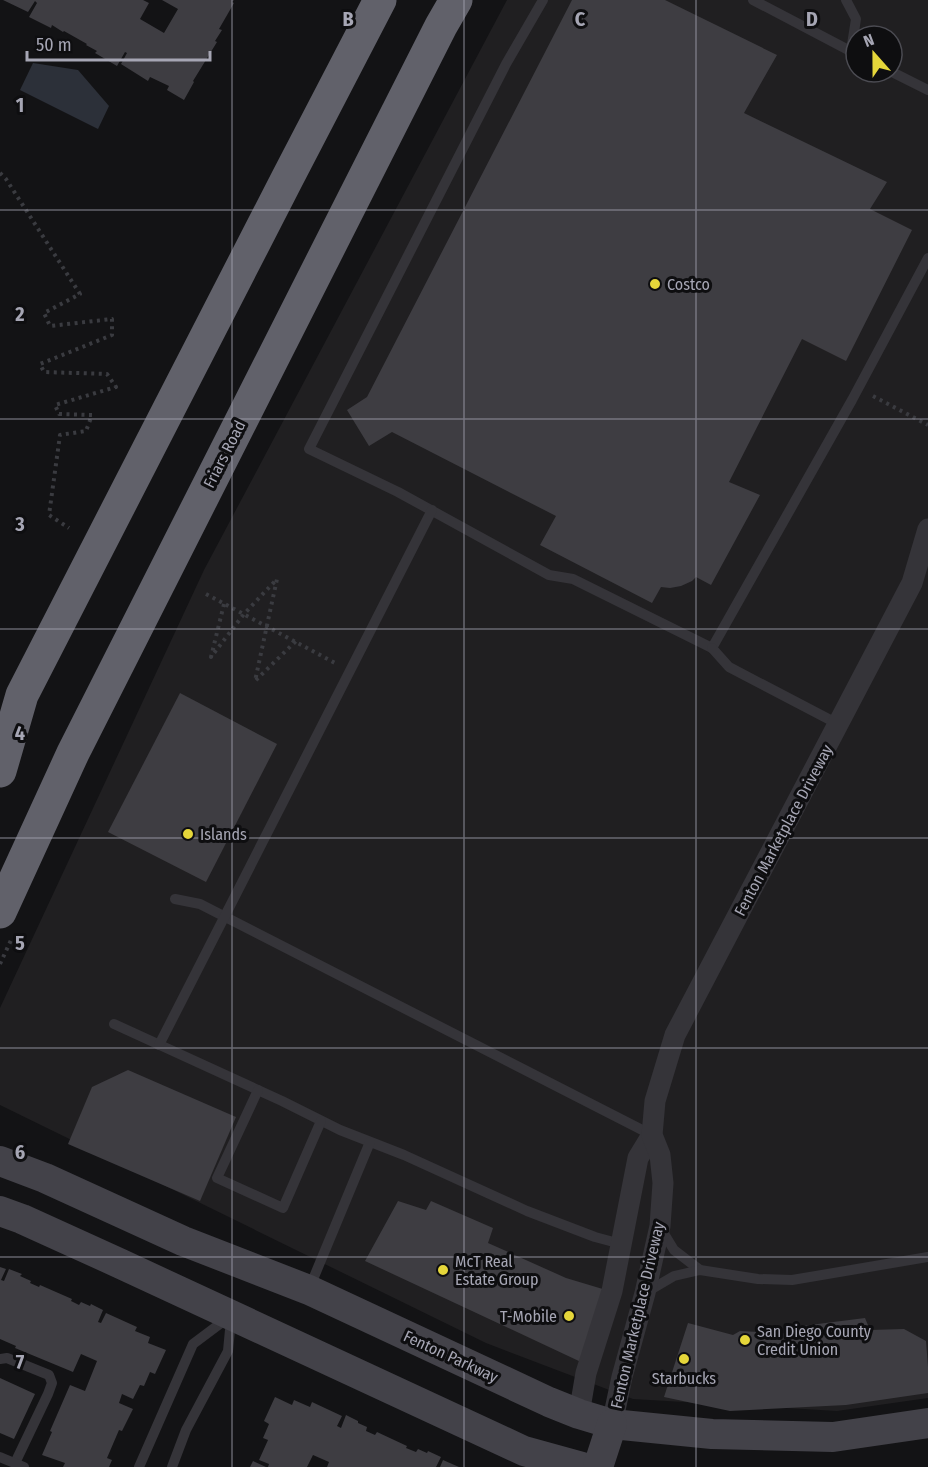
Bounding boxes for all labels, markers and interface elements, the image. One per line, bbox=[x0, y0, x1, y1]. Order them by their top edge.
text: B bbox=[342, 7, 354, 31]
text: C bbox=[575, 7, 586, 31]
text: D bbox=[806, 7, 818, 31]
scale bar bbox=[27, 24, 210, 62]
north arrow bbox=[844, 24, 904, 84]
text: N bbox=[861, 30, 877, 51]
text: 50 m bbox=[36, 34, 72, 56]
text: 1 bbox=[16, 93, 24, 117]
place label: Costco bbox=[667, 275, 710, 294]
marker: Costco bbox=[648, 277, 662, 291]
text: 2 bbox=[14, 302, 25, 326]
street label: Friars Road bbox=[199, 417, 249, 491]
text: 3 bbox=[14, 512, 25, 536]
text: 4 bbox=[15, 721, 25, 745]
street label: Fenton Marketplace Driveway bbox=[730, 741, 837, 919]
place label: Islands bbox=[200, 825, 247, 844]
marker: Islands bbox=[181, 827, 195, 841]
text: 5 bbox=[15, 931, 25, 955]
text: 6 bbox=[15, 1140, 25, 1164]
street label: Fenton Marketplace Driveway bbox=[607, 1219, 668, 1410]
place label: McT Real Estate Group bbox=[455, 1252, 538, 1289]
marker: McT Real Estate Group bbox=[436, 1263, 450, 1277]
place label: T-Mobile bbox=[500, 1307, 557, 1326]
marker: T-Mobile bbox=[562, 1309, 576, 1323]
place label: San Diego County Credit Union bbox=[757, 1322, 872, 1359]
street label: Fenton Parkway bbox=[401, 1326, 502, 1387]
marker: San Diego County Credit Union bbox=[738, 1333, 752, 1347]
text: 7 bbox=[16, 1350, 25, 1374]
marker: Starbucks bbox=[677, 1352, 691, 1366]
place label: Starbucks bbox=[652, 1369, 716, 1388]

